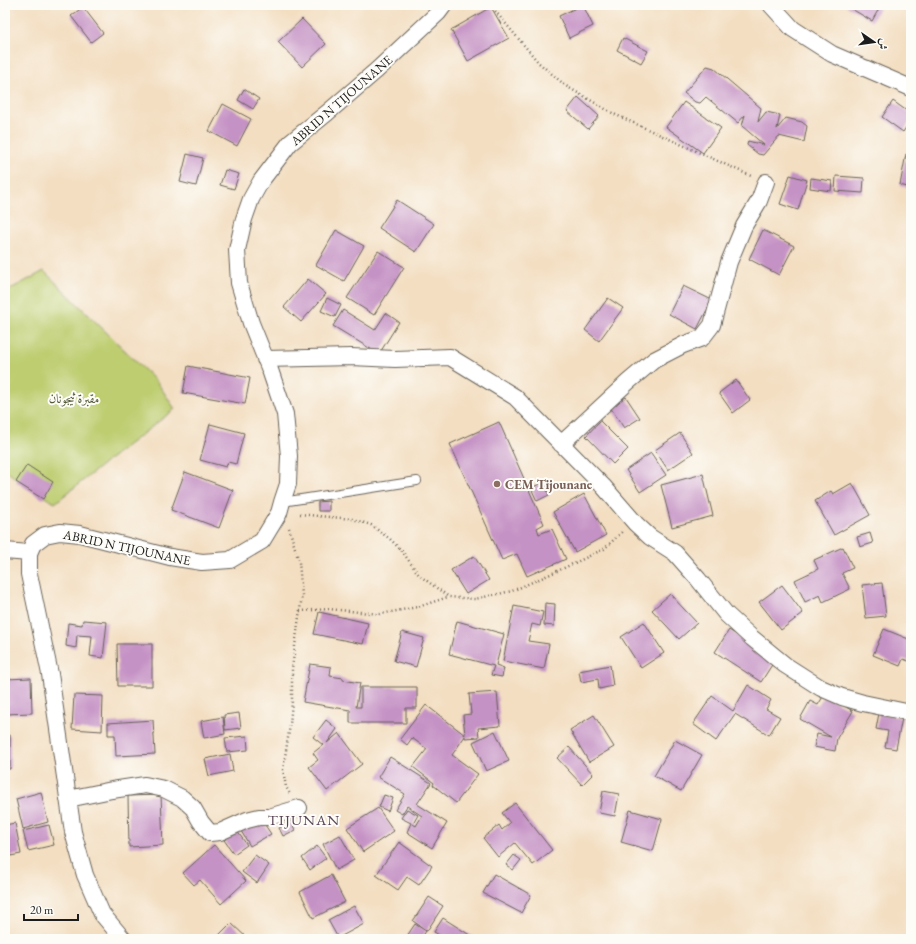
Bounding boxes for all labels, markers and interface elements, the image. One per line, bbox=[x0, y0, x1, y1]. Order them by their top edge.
north arrow bbox=[854, 22, 894, 62]
text: ش bbox=[876, 37, 892, 51]
street label: ABRID N TIJOUNANE bbox=[286, 51, 396, 150]
park label: مقبرة ثيجونان bbox=[49, 390, 99, 407]
place label: CEM Tijounane bbox=[505, 476, 593, 493]
marker: CEM Tijounane bbox=[492, 479, 502, 489]
street label: ABRID N TIJOUNANE bbox=[61, 525, 192, 569]
district label: TIJUNAN bbox=[268, 810, 340, 829]
scale bar bbox=[24, 896, 78, 922]
text: 20 m bbox=[30, 902, 54, 918]

